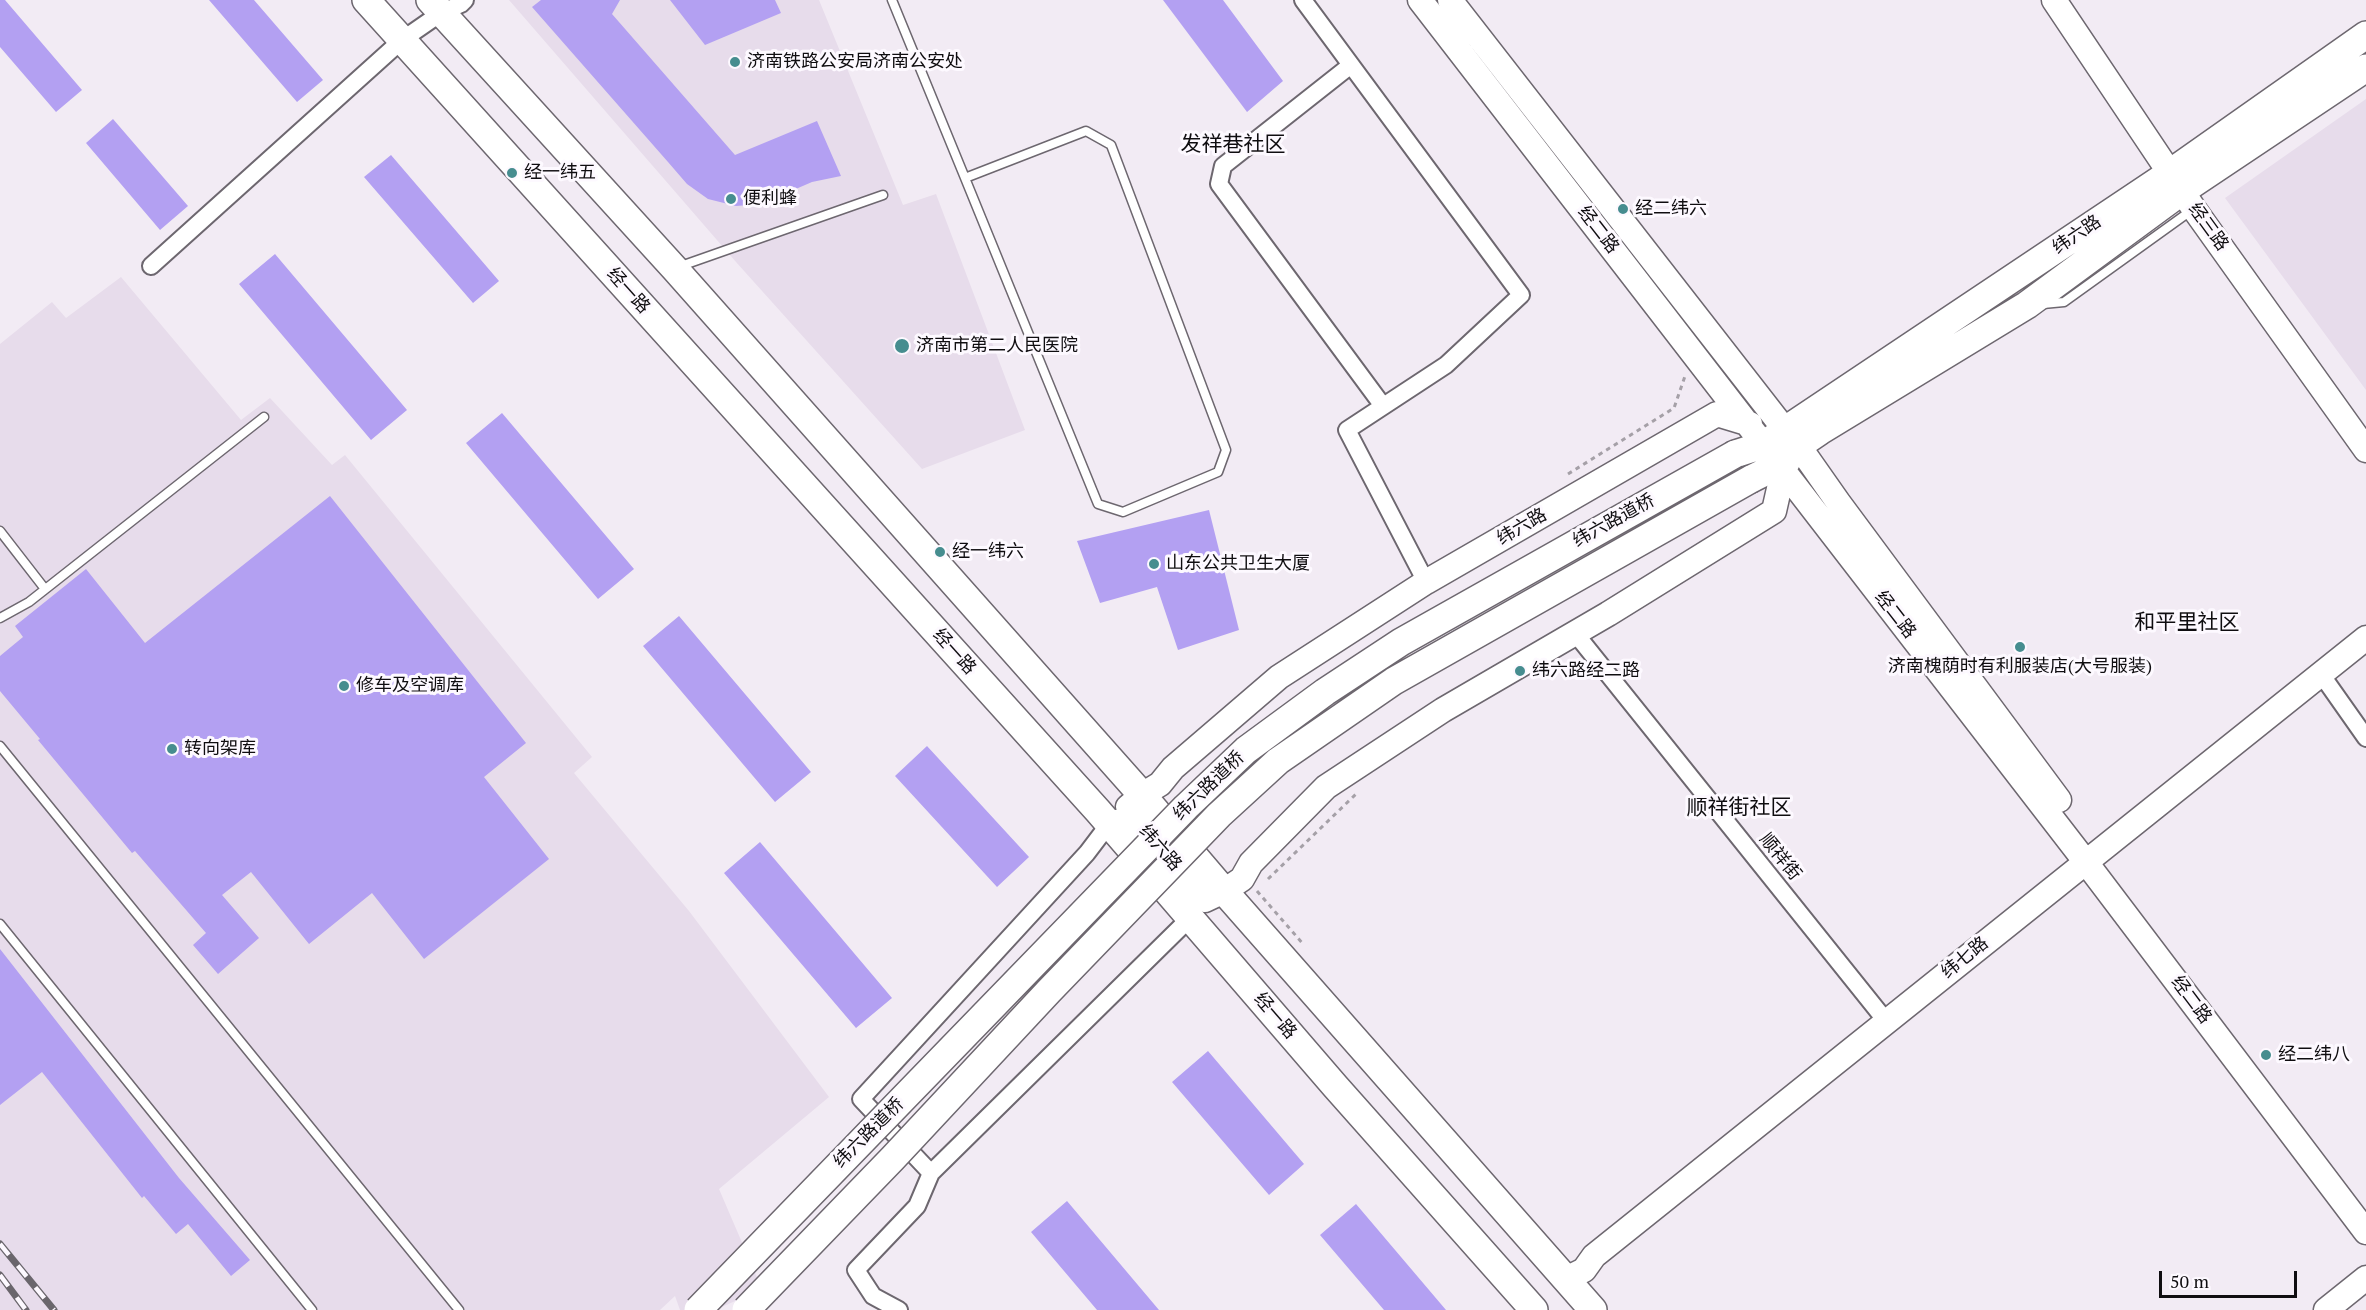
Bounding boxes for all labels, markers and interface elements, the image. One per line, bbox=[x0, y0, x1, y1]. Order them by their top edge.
place label: 济南铁路公安局济南公安处 bbox=[747, 51, 963, 73]
marker: 济南铁路公安局济南公安处 bbox=[728, 55, 742, 69]
district label: 发祥巷社区 bbox=[1181, 132, 1285, 158]
place label: 经一纬五 bbox=[524, 162, 596, 184]
marker: 经一纬五 bbox=[505, 166, 519, 180]
place label: 便利蜂 bbox=[743, 188, 797, 210]
marker: 便利蜂 bbox=[724, 192, 738, 206]
place label: 经二纬六 bbox=[1635, 198, 1707, 220]
street label: 经三路 bbox=[2183, 199, 2233, 255]
street label: 经二路 bbox=[1573, 202, 1623, 258]
marker: 经二纬六 bbox=[1616, 202, 1630, 216]
street label: 纬六路 bbox=[2049, 211, 2105, 259]
street label: 经一路 bbox=[602, 264, 654, 318]
place label: 济南市第二人民医院 bbox=[916, 335, 1078, 357]
marker: 济南市第二人民医院 bbox=[893, 337, 911, 355]
street label: 纬六路道桥 bbox=[1569, 490, 1659, 552]
street label: 纬六路 bbox=[1493, 504, 1551, 550]
place label: 经一纬六 bbox=[952, 541, 1024, 563]
marker: 经一纬六 bbox=[933, 545, 947, 559]
place label: 山东公共卫生大厦 bbox=[1166, 553, 1310, 575]
marker: 山东公共卫生大厦 bbox=[1147, 557, 1161, 571]
street label: 经二路 bbox=[1870, 587, 1920, 643]
district label: 和平里社区 bbox=[2135, 610, 2239, 636]
street label: 经一路 bbox=[928, 625, 980, 679]
marker: 济南槐荫时有利服装店(大号服装) bbox=[2013, 640, 2027, 654]
place label: 济南槐荫时有利服装店(大号服装) bbox=[1888, 656, 2152, 678]
place label: 纬六路经二路 bbox=[1532, 660, 1640, 682]
marker: 纬六路经二路 bbox=[1513, 664, 1527, 678]
place label: 修车及空调库 bbox=[356, 675, 464, 697]
marker: 修车及空调库 bbox=[337, 679, 351, 693]
place label: 转向架库 bbox=[184, 738, 256, 760]
marker: 转向架库 bbox=[165, 742, 179, 756]
street label: 纬六路道桥 bbox=[1169, 747, 1249, 825]
district label: 顺祥街社区 bbox=[1687, 795, 1791, 821]
street label: 纬六路 bbox=[1134, 821, 1186, 875]
street label: 顺祥街 bbox=[1755, 829, 1805, 885]
street label: 纬七路 bbox=[1937, 933, 1993, 983]
street label: 经二路 bbox=[2166, 972, 2216, 1028]
street label: 经一路 bbox=[1249, 989, 1301, 1043]
place label: 经二纬八 bbox=[2278, 1044, 2350, 1066]
marker: 经二纬八 bbox=[2259, 1048, 2273, 1062]
street label: 纬六路道桥 bbox=[830, 1094, 908, 1172]
scale bar bbox=[2162, 1259, 2300, 1297]
text: 50 m bbox=[2170, 1269, 2209, 1293]

